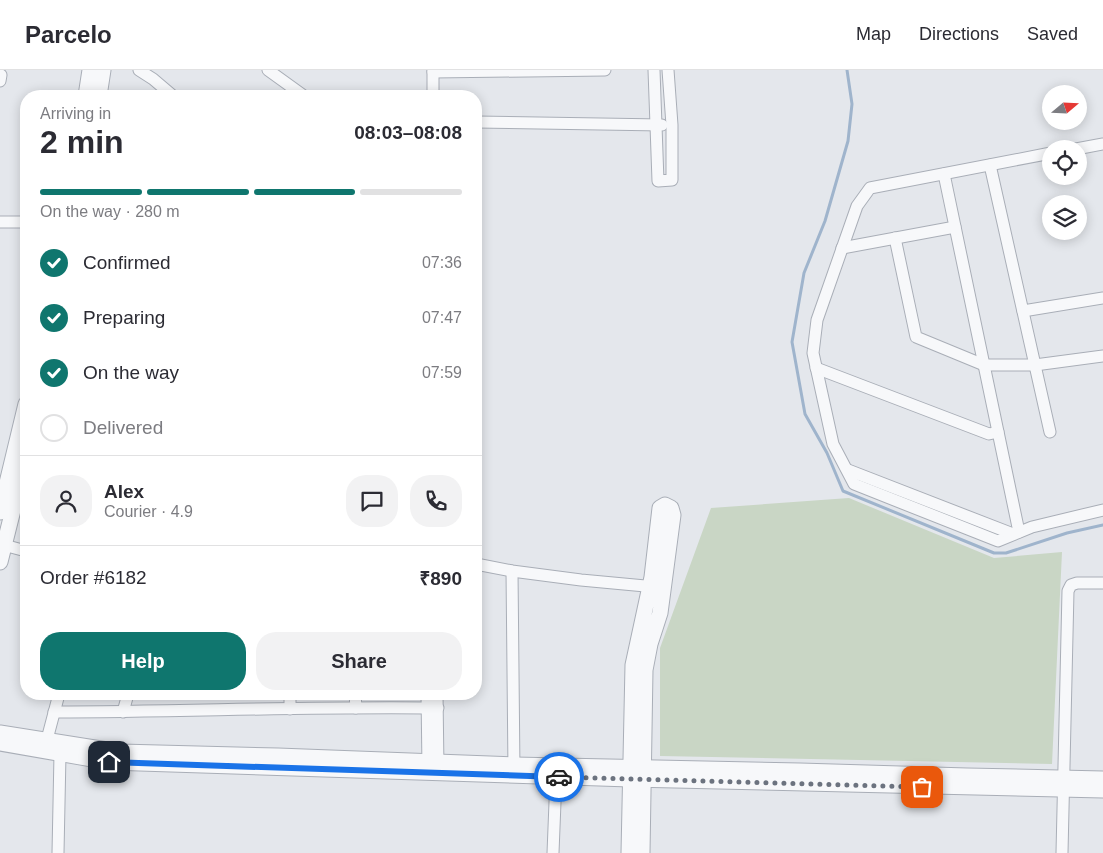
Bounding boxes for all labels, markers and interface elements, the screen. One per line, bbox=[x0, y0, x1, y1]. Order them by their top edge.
text: Parcelo bbox=[25, 21, 112, 48]
text: Map bbox=[856, 24, 891, 44]
text: Directions bbox=[919, 24, 999, 44]
text: Saved bbox=[1027, 24, 1078, 44]
north arrow bbox=[1042, 85, 1088, 130]
map controls bbox=[1042, 85, 1087, 240]
text: Arriving in bbox=[40, 105, 111, 122]
text: 08:03–08:08 bbox=[354, 122, 462, 143]
text: 2 min bbox=[40, 124, 124, 160]
button: locate bbox=[1042, 140, 1087, 185]
button: layers bbox=[1042, 195, 1087, 240]
text: On the way · 280 m bbox=[40, 203, 180, 220]
icon: check bbox=[40, 249, 68, 277]
text: Confirmed bbox=[83, 252, 171, 273]
text: 07:36 bbox=[422, 254, 462, 271]
icon: check bbox=[40, 304, 68, 332]
text: Preparing bbox=[83, 307, 165, 328]
text: 07:47 bbox=[422, 309, 462, 326]
icon: check bbox=[40, 359, 68, 387]
text: On the way bbox=[83, 362, 179, 383]
text: 07:59 bbox=[422, 364, 462, 381]
text: Delivered bbox=[83, 417, 163, 438]
button: person bbox=[40, 475, 92, 527]
button: chat bbox=[346, 475, 398, 527]
button: phone bbox=[410, 475, 462, 527]
text: Alex bbox=[104, 481, 144, 502]
text: Courier · 4.9 bbox=[104, 503, 193, 520]
text: Order #6182 bbox=[40, 567, 147, 588]
text: ₹890 bbox=[419, 568, 462, 589]
button: Help bbox=[40, 632, 246, 690]
button: Share bbox=[256, 632, 462, 690]
pin bbox=[88, 741, 130, 783]
icon: home bbox=[95, 748, 123, 776]
courier bbox=[534, 752, 584, 802]
icon: car bbox=[545, 763, 573, 791]
pin bbox=[901, 766, 943, 808]
icon: bag bbox=[908, 773, 936, 801]

